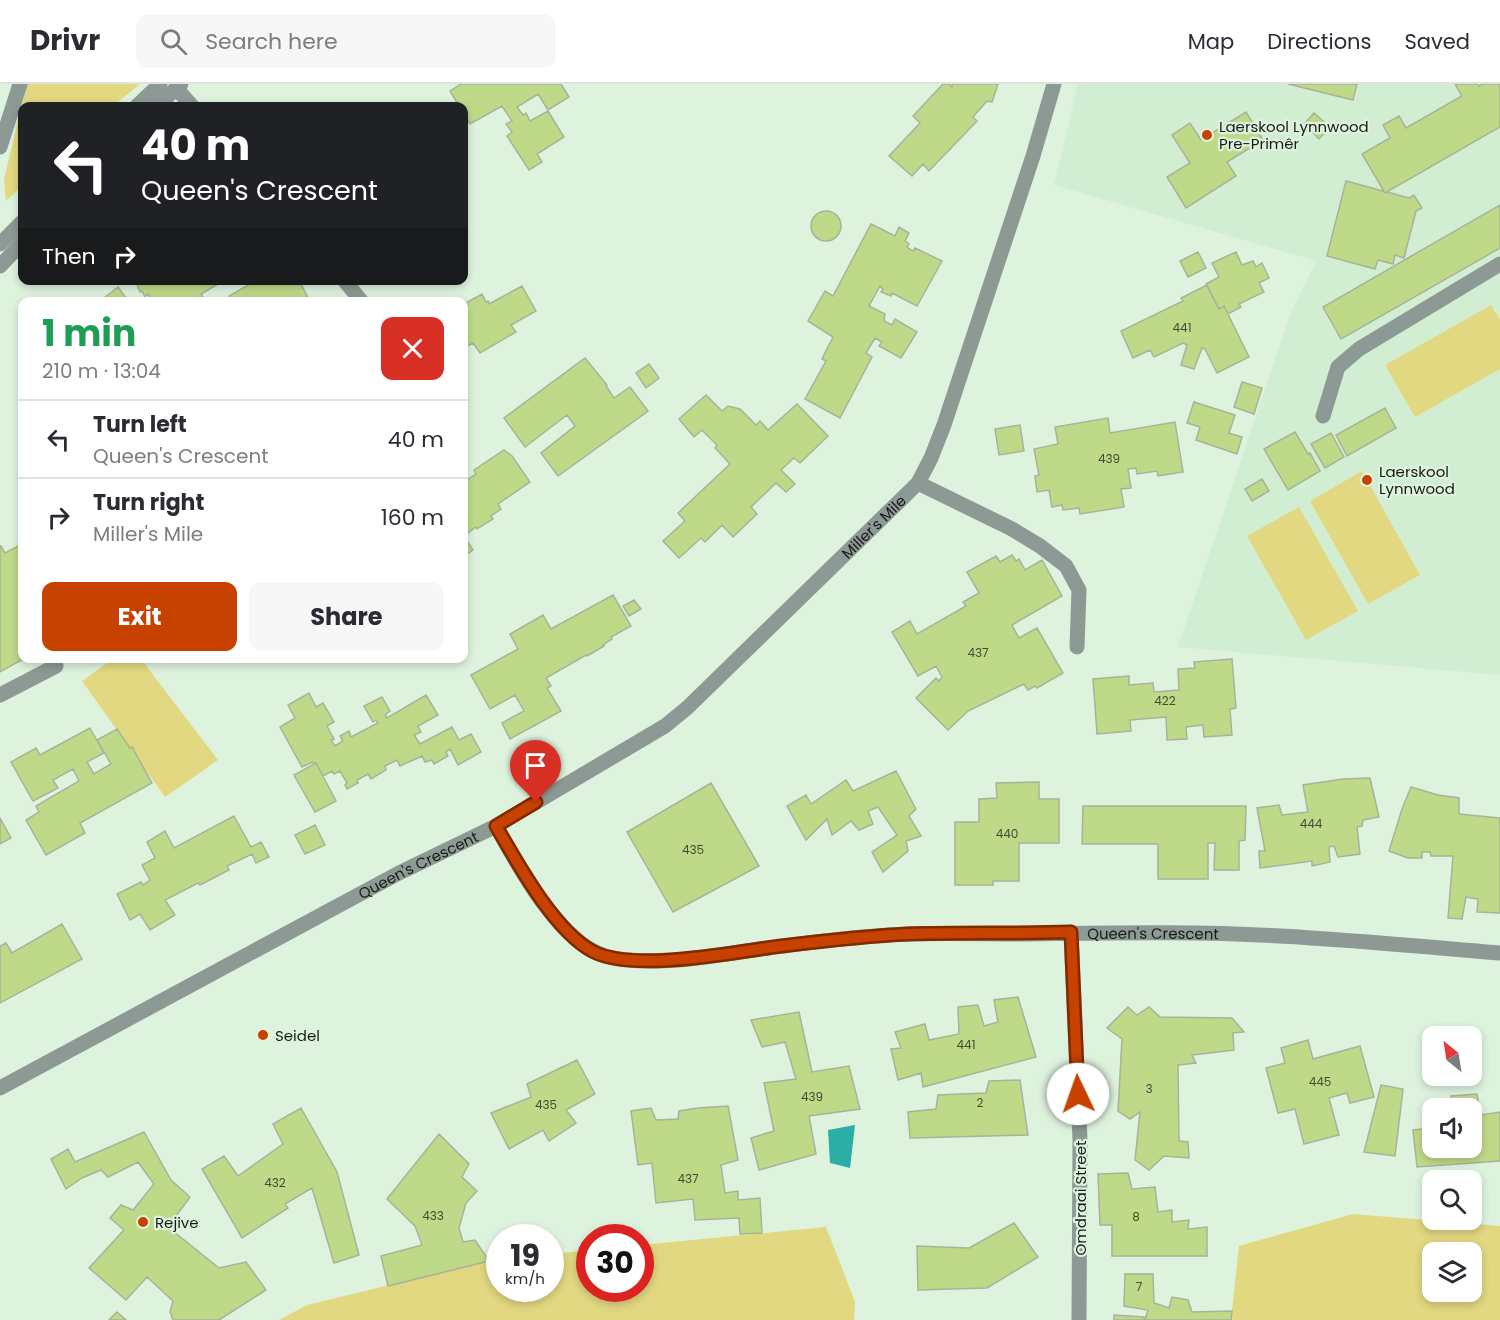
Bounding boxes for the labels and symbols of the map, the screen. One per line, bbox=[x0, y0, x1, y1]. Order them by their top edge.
place label: Laerskool Lynnwood Pre-Primêr bbox=[1219, 116, 1369, 154]
marker: Laerskool Lynnwood Pre-Primêr bbox=[1200, 128, 1214, 142]
house number: 441 bbox=[1173, 319, 1191, 336]
house number: 439 bbox=[1098, 450, 1120, 467]
place label: Laerskool Lynnwood bbox=[1379, 461, 1455, 499]
marker: Laerskool Lynnwood bbox=[1360, 473, 1374, 487]
street label: Miller's Mile bbox=[836, 490, 910, 563]
house number: 437 bbox=[967, 644, 989, 661]
house number: 422 bbox=[1154, 692, 1176, 709]
pin bbox=[510, 740, 561, 802]
house number: 444 bbox=[1300, 815, 1323, 832]
house number: 440 bbox=[996, 825, 1018, 842]
street label: Queen's Crescent bbox=[354, 826, 482, 904]
house number: 435 bbox=[682, 841, 704, 858]
street label: Queen's Crescent bbox=[1087, 922, 1219, 944]
place label: Seidel bbox=[275, 1025, 320, 1046]
north arrow bbox=[1422, 1026, 1482, 1086]
marker: Seidel bbox=[256, 1028, 270, 1042]
house number: 441 bbox=[957, 1036, 975, 1053]
position arrow bbox=[1046, 1062, 1110, 1126]
house number: 445 bbox=[1309, 1073, 1331, 1090]
house number: 3 bbox=[1145, 1080, 1153, 1097]
house number: 439 bbox=[801, 1088, 823, 1105]
house number: 2 bbox=[977, 1094, 984, 1111]
house number: 435 bbox=[535, 1096, 557, 1113]
street label: Omdraai Street bbox=[1070, 1141, 1091, 1255]
house number: 437 bbox=[677, 1170, 699, 1187]
house number: 432 bbox=[264, 1174, 286, 1191]
house number: 433 bbox=[422, 1207, 444, 1224]
house number: 8 bbox=[1132, 1208, 1140, 1225]
place label: Rejive bbox=[155, 1212, 199, 1233]
marker: Rejive bbox=[136, 1215, 150, 1229]
speed limit sign: 30 bbox=[576, 1224, 654, 1302]
house number: 7 bbox=[1136, 1278, 1143, 1295]

